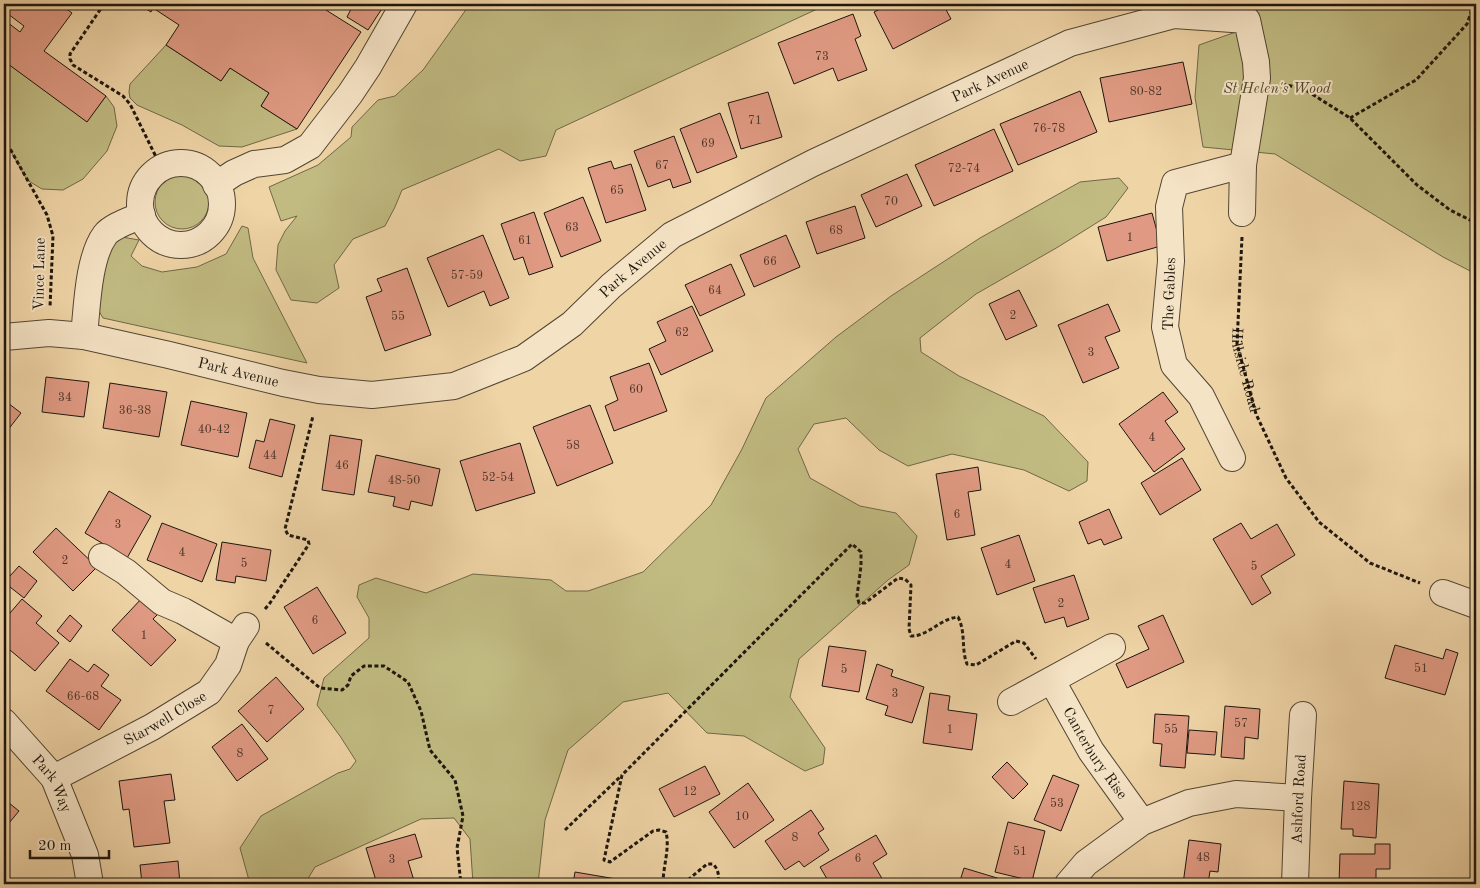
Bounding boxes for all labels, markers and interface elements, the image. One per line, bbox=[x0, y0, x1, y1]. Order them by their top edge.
house number: 73 bbox=[815, 51, 829, 63]
street label: Park Avenue bbox=[950, 57, 1031, 106]
park label: St Helen's Wood bbox=[1223, 82, 1332, 97]
house number: 80-82 bbox=[1130, 86, 1162, 98]
house number: 71 bbox=[748, 115, 762, 127]
house number: 76-78 bbox=[1033, 123, 1065, 135]
house number: 69 bbox=[701, 138, 715, 150]
house number: 67 bbox=[655, 160, 669, 172]
house number: 72-74 bbox=[948, 163, 980, 175]
house number: 65 bbox=[610, 184, 624, 197]
house number: 70 bbox=[884, 196, 898, 208]
house number: 63 bbox=[565, 222, 579, 234]
house number: 68 bbox=[829, 225, 843, 237]
house number: 1 bbox=[1127, 232, 1133, 244]
house number: 61 bbox=[518, 235, 532, 247]
street label: Vince Lane bbox=[32, 237, 49, 311]
street label: Park Avenue bbox=[597, 237, 670, 302]
house number: 66 bbox=[763, 256, 777, 268]
street label: The Gables bbox=[1162, 257, 1179, 331]
house number: 57-59 bbox=[451, 269, 483, 282]
house number: 64 bbox=[708, 285, 722, 297]
house number: 55 bbox=[391, 310, 405, 323]
house number: 2 bbox=[1010, 310, 1016, 322]
house number: 62 bbox=[675, 327, 689, 339]
street label: Hillside Road bbox=[1228, 327, 1261, 414]
house number: 3 bbox=[1088, 347, 1094, 359]
street label: Park Avenue bbox=[196, 356, 280, 391]
house number: 60 bbox=[629, 384, 643, 396]
house number: 34 bbox=[58, 392, 72, 404]
house number: 36-38 bbox=[119, 405, 151, 417]
house number: 40-42 bbox=[198, 424, 230, 436]
house number: 4 bbox=[1149, 432, 1156, 444]
house number: 58 bbox=[566, 439, 580, 452]
house number: 44 bbox=[263, 450, 277, 462]
house number: 46 bbox=[335, 460, 349, 472]
house number: 52-54 bbox=[482, 471, 514, 484]
house number: 48-50 bbox=[388, 474, 420, 487]
house number: 6 bbox=[954, 509, 961, 521]
house number: 3 bbox=[115, 519, 121, 531]
house number: 4 bbox=[179, 547, 186, 559]
house number: 2 bbox=[62, 555, 68, 567]
house number: 5 bbox=[241, 557, 248, 570]
house number: 4 bbox=[1005, 559, 1012, 571]
house number: 5 bbox=[1251, 560, 1258, 573]
house number: 2 bbox=[1058, 598, 1064, 610]
house number: 6 bbox=[312, 615, 319, 627]
house number: 1 bbox=[141, 630, 147, 642]
house number: 51 bbox=[1414, 662, 1428, 675]
house number: 5 bbox=[841, 663, 848, 676]
house number: 3 bbox=[892, 688, 898, 700]
street label: Starwell Close bbox=[122, 689, 210, 749]
house number: 66-68 bbox=[67, 691, 99, 703]
house number: 7 bbox=[268, 705, 274, 717]
street label: Canterbury Rise bbox=[1059, 705, 1129, 803]
house number: 57 bbox=[1234, 717, 1248, 730]
house number: 55 bbox=[1164, 723, 1178, 736]
house number: 1 bbox=[947, 724, 953, 736]
house number: 8 bbox=[237, 748, 244, 760]
street label: Park Way bbox=[28, 753, 73, 815]
street label: Ashford Road bbox=[1290, 753, 1310, 844]
house number: 12 bbox=[683, 786, 697, 798]
house number: 53 bbox=[1050, 797, 1064, 810]
house number: 128 bbox=[1350, 801, 1370, 813]
house number: 10 bbox=[735, 811, 749, 823]
scale bar bbox=[30, 828, 109, 860]
house number: 8 bbox=[792, 832, 799, 844]
text: 20 m bbox=[38, 839, 72, 854]
house number: 51 bbox=[1013, 845, 1027, 858]
house number: 48 bbox=[1196, 852, 1210, 864]
house number: 6 bbox=[855, 853, 862, 865]
house number: 3 bbox=[389, 854, 395, 866]

